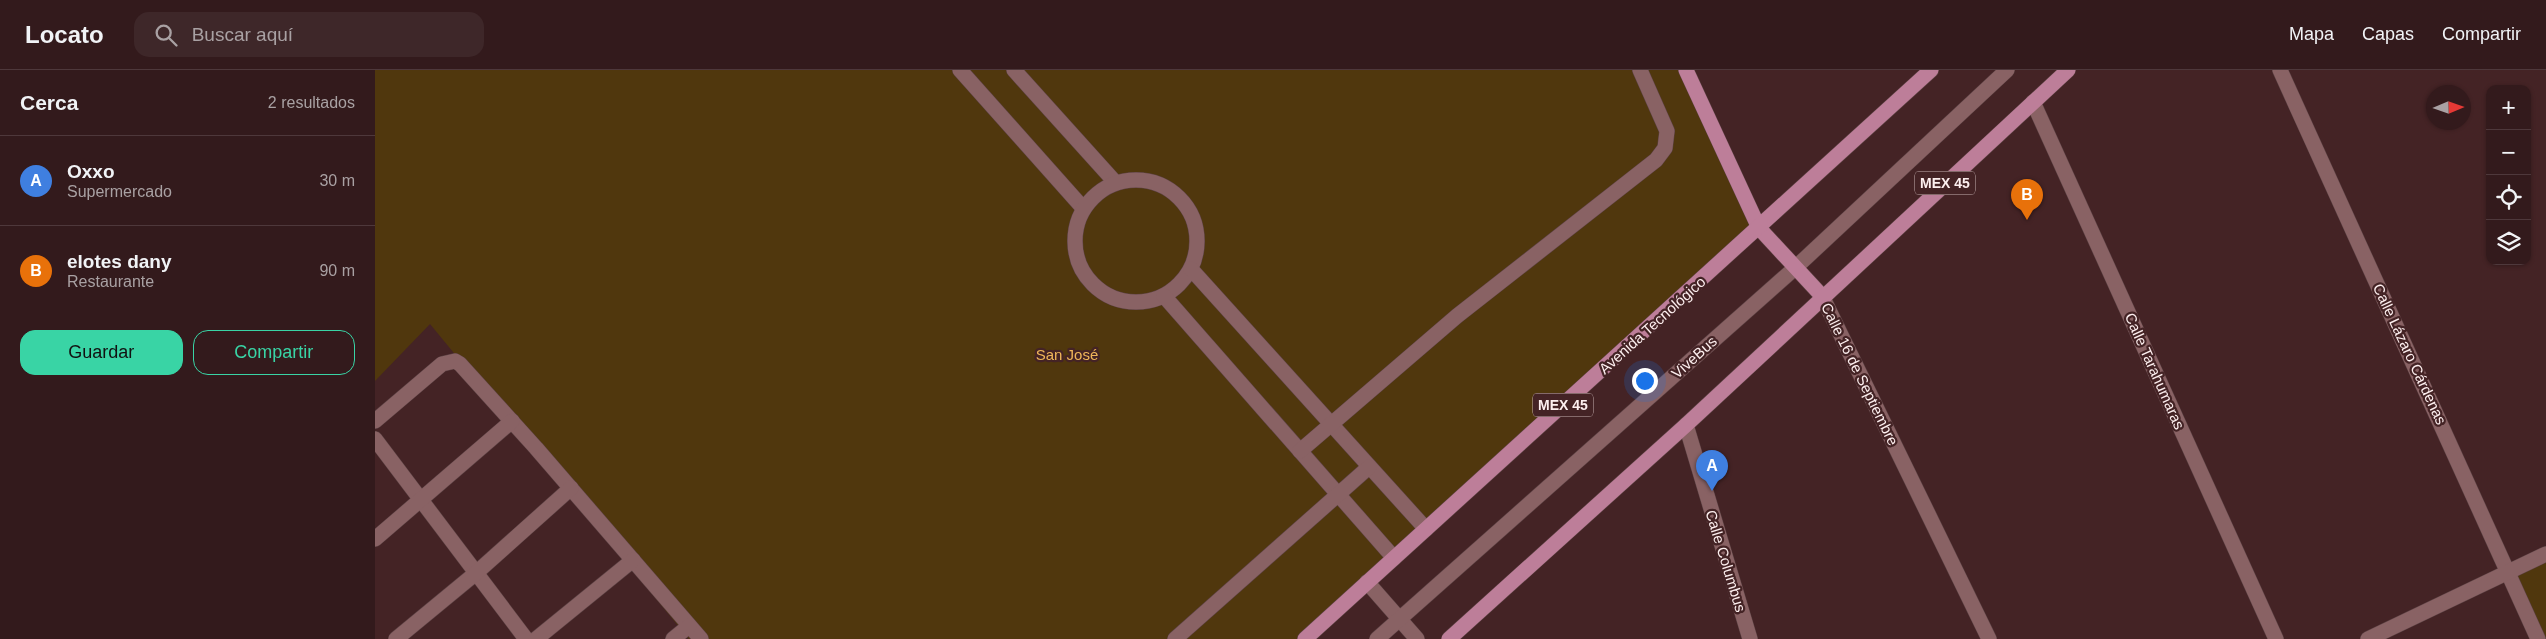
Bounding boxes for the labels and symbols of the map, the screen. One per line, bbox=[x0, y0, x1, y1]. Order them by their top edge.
north arrow bbox=[2426, 85, 2471, 130]
road number: MEX 45 bbox=[1915, 172, 1975, 195]
pin: B bbox=[2011, 179, 2043, 220]
street label: Avenida Tecnológico bbox=[1595, 273, 1709, 377]
street label: Calle Lázaro Cárdenas bbox=[2370, 281, 2450, 427]
street label: Calle 16 de Septiembre bbox=[1818, 300, 1902, 448]
street label: Calle Tarahumaras bbox=[2122, 310, 2188, 432]
street label: ViveBus bbox=[1668, 332, 1720, 382]
park label: San José bbox=[1036, 346, 1098, 363]
your location bbox=[1632, 368, 1658, 394]
road number: MEX 45 bbox=[1533, 394, 1593, 416]
pin: A bbox=[1696, 450, 1728, 491]
street label: Calle Columbus bbox=[1702, 508, 1750, 614]

